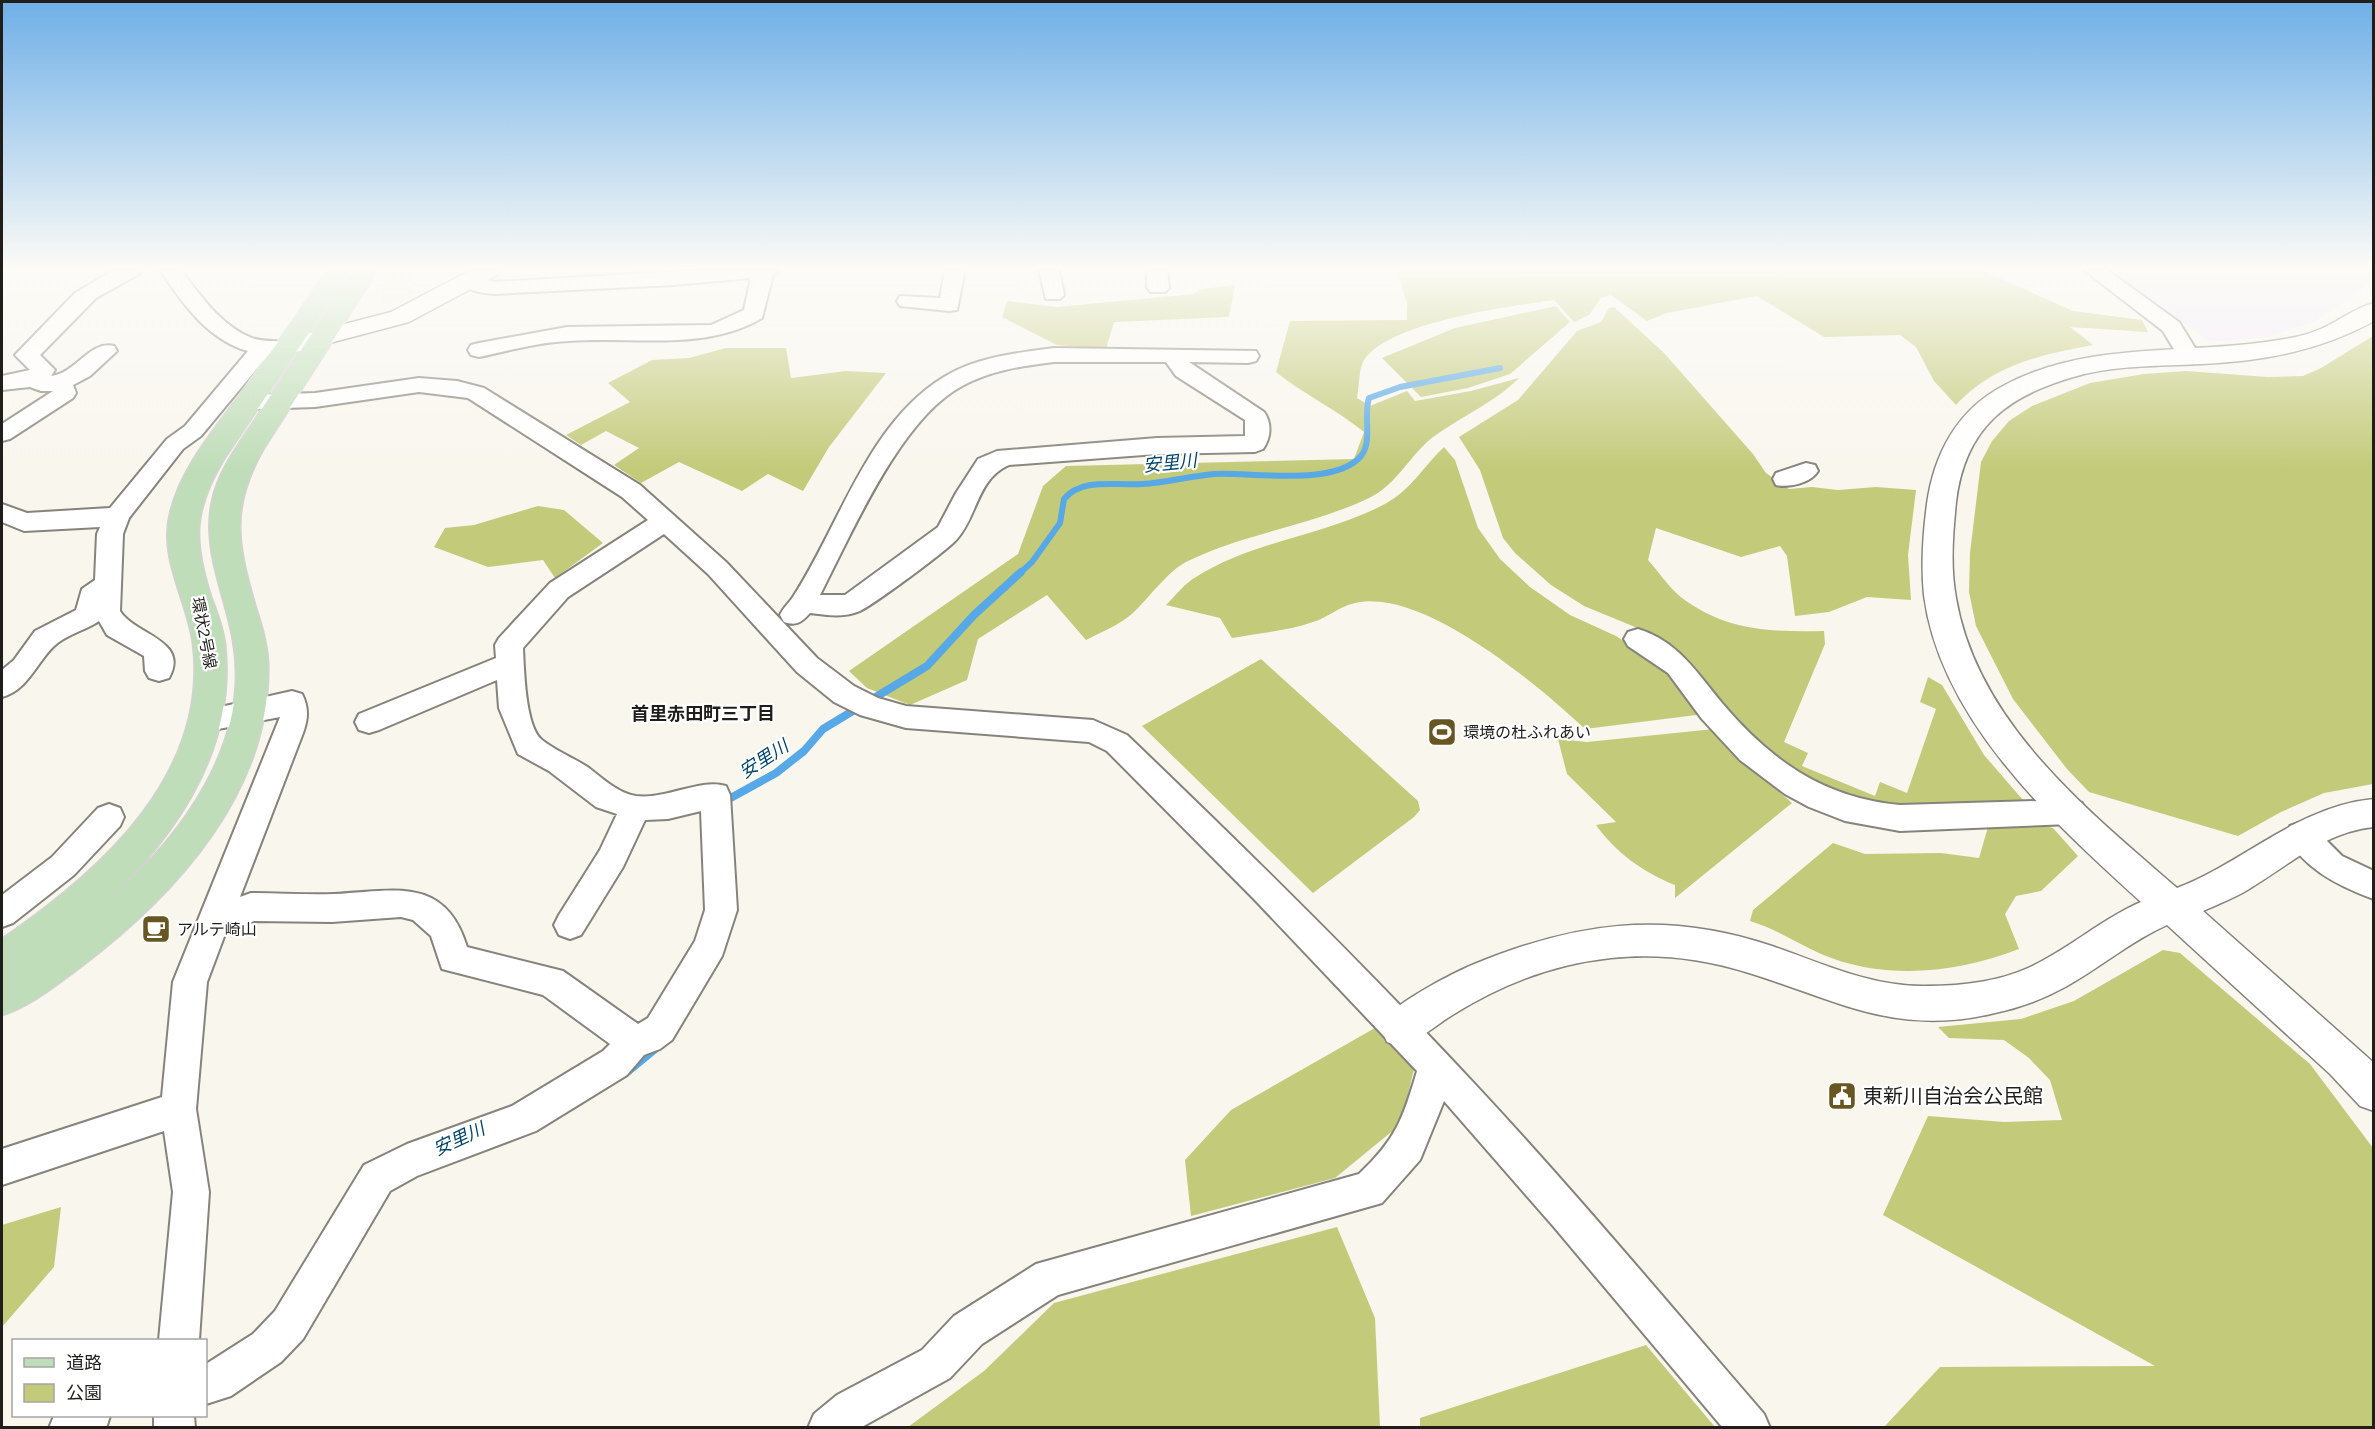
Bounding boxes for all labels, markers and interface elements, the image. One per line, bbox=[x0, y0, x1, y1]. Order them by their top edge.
water label: 安里川 bbox=[1142, 450, 1200, 476]
street label: 環状2号線 bbox=[189, 596, 219, 670]
district label: 首里赤田町三丁目 bbox=[631, 704, 775, 724]
sports icon: 環境の杜ふれあい bbox=[1426, 716, 1458, 748]
place label: 環境の杜ふれあい bbox=[1463, 724, 1591, 741]
water label: 安里川 bbox=[736, 735, 794, 782]
cafe icon: アルテ崎山 bbox=[140, 913, 172, 945]
place label: アルテ崎山 bbox=[177, 921, 257, 938]
public building icon: 東新川自治会公民館 bbox=[1826, 1080, 1858, 1112]
place label: 東新川自治会公民館 bbox=[1863, 1085, 2043, 1107]
water label: 安里川 bbox=[430, 1118, 490, 1159]
legend bbox=[12, 1339, 207, 1417]
text: 道路 bbox=[66, 1353, 102, 1373]
text: 公園 bbox=[66, 1383, 102, 1403]

